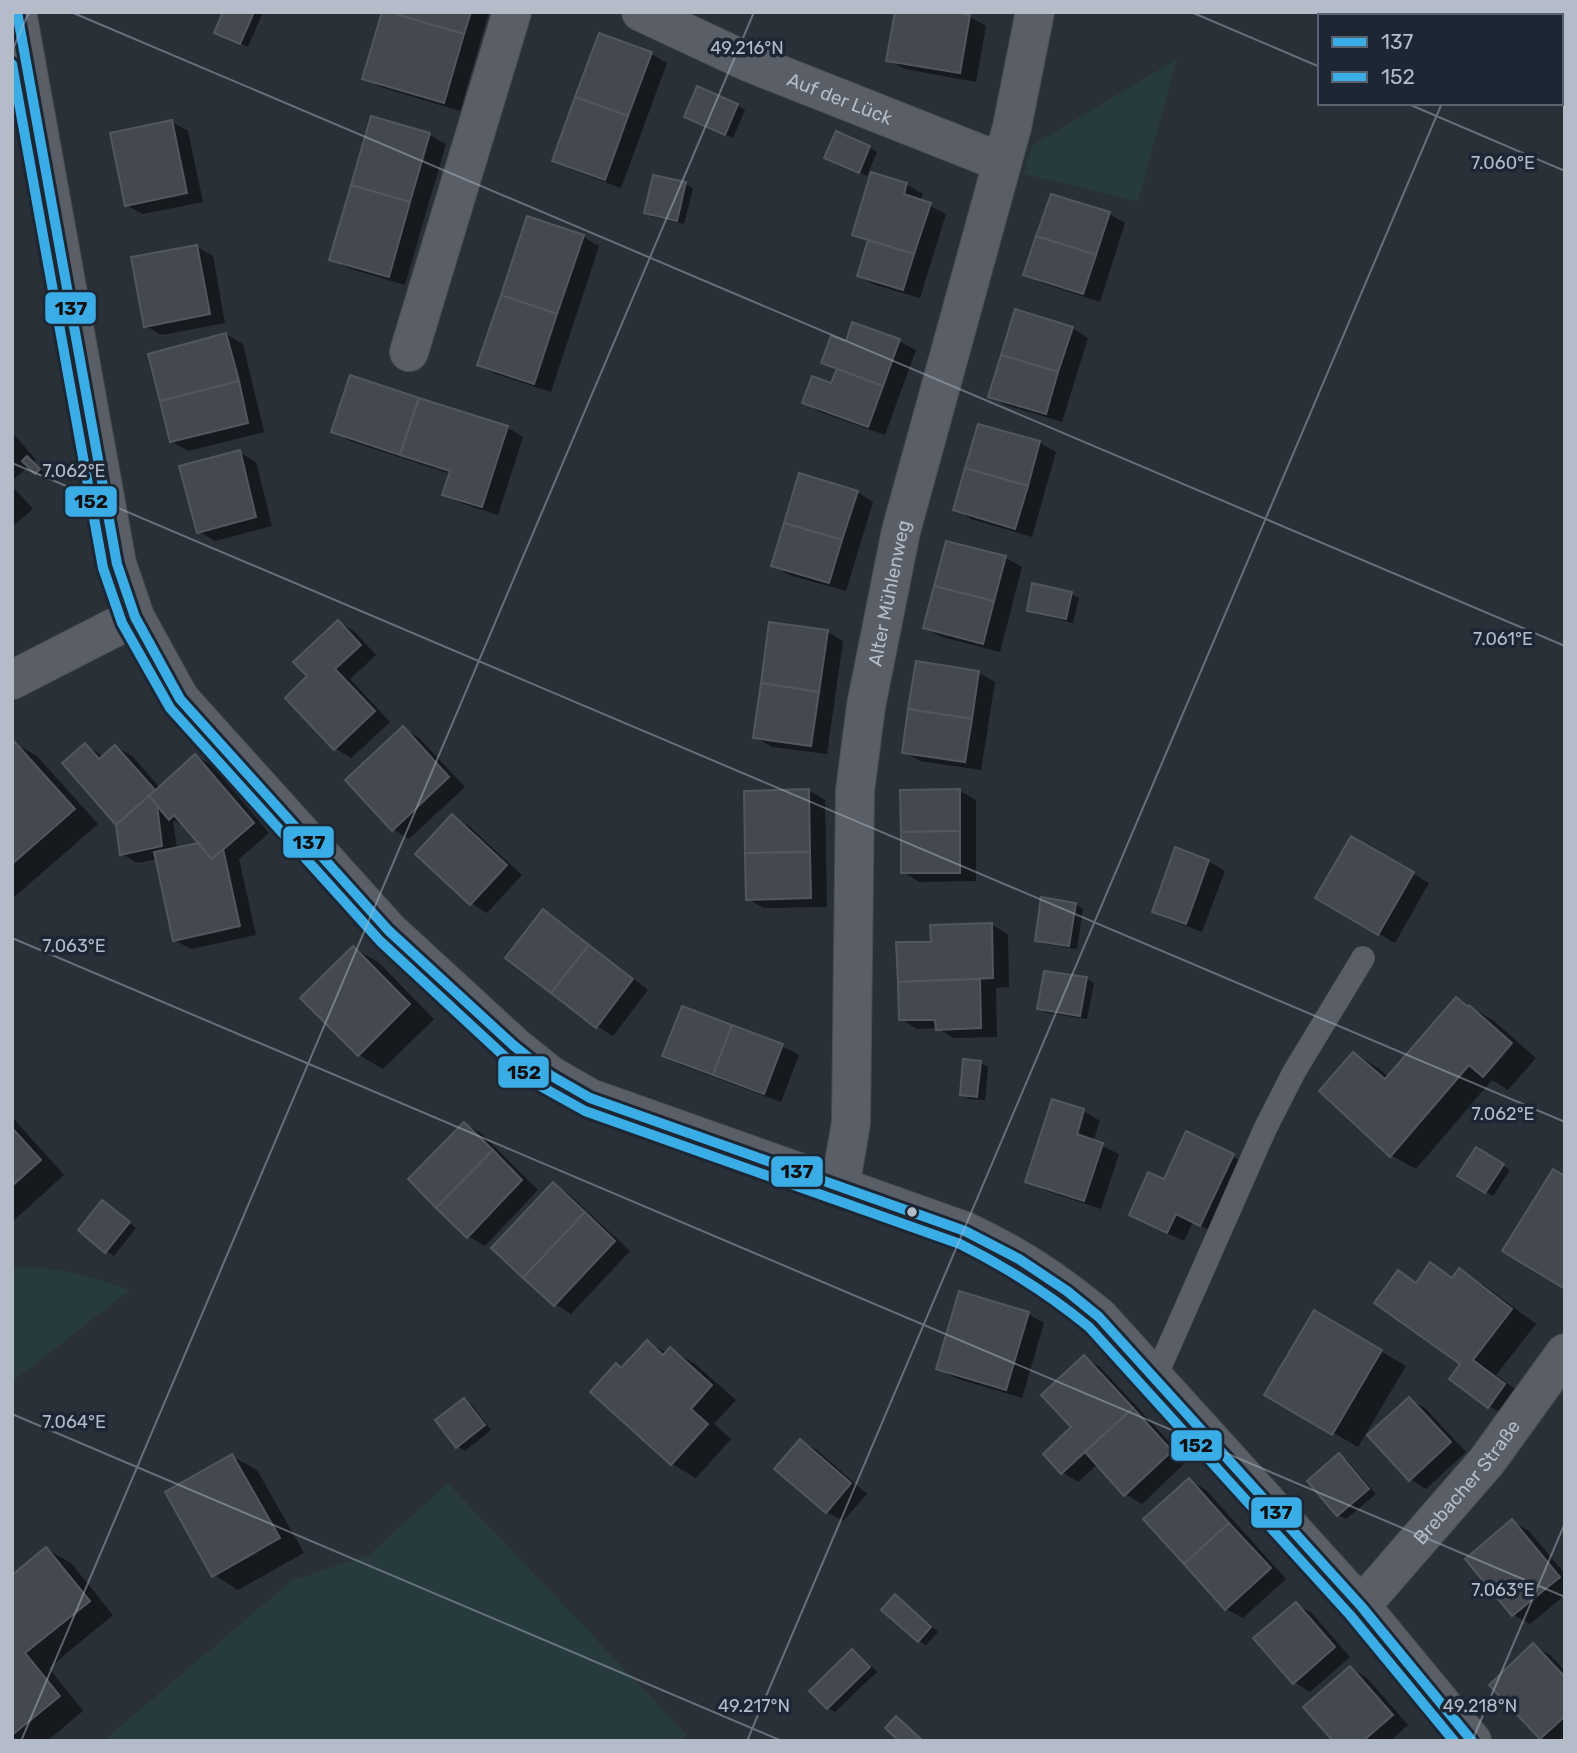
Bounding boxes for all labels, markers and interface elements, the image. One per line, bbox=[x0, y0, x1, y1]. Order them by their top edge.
legend bbox=[1318, 14, 1563, 105]
text: 137 bbox=[1381, 29, 1414, 54]
text: 49.216°N bbox=[710, 37, 784, 59]
text: 152 bbox=[1381, 64, 1415, 89]
street label: Auf der Lück bbox=[784, 68, 896, 130]
text: 7.060°E bbox=[1471, 152, 1535, 174]
line badge: 137 bbox=[44, 291, 97, 325]
text: 137 bbox=[55, 297, 88, 320]
text: 7.062°E bbox=[42, 460, 106, 482]
line badge: 152 bbox=[64, 485, 118, 518]
text: 152 bbox=[74, 490, 108, 513]
street label: Alter Mühlenweg bbox=[863, 517, 916, 668]
text: 7.061°E bbox=[1473, 628, 1533, 650]
line badge: 137 bbox=[282, 825, 335, 859]
text: 137 bbox=[293, 831, 326, 854]
text: 7.063°E bbox=[42, 935, 106, 957]
line badge: 152 bbox=[497, 1055, 550, 1089]
text: 152 bbox=[507, 1061, 541, 1084]
text: 7.062°E bbox=[1471, 1103, 1535, 1125]
line badge: 137 bbox=[770, 1155, 824, 1188]
text: 137 bbox=[781, 1160, 814, 1183]
unlabelled marker bbox=[905, 1205, 919, 1219]
text: 7.064°E bbox=[42, 1411, 106, 1433]
street label: Brebacher Straße bbox=[1409, 1415, 1525, 1549]
line badge: 152 bbox=[1170, 1429, 1223, 1462]
text: 152 bbox=[1179, 1434, 1213, 1457]
line badge: 137 bbox=[1250, 1496, 1303, 1529]
text: 137 bbox=[1260, 1501, 1293, 1524]
text: 7.063°E bbox=[1471, 1579, 1535, 1601]
text: 49.217°N bbox=[718, 1695, 790, 1717]
text: 49.218°N bbox=[1443, 1695, 1517, 1717]

